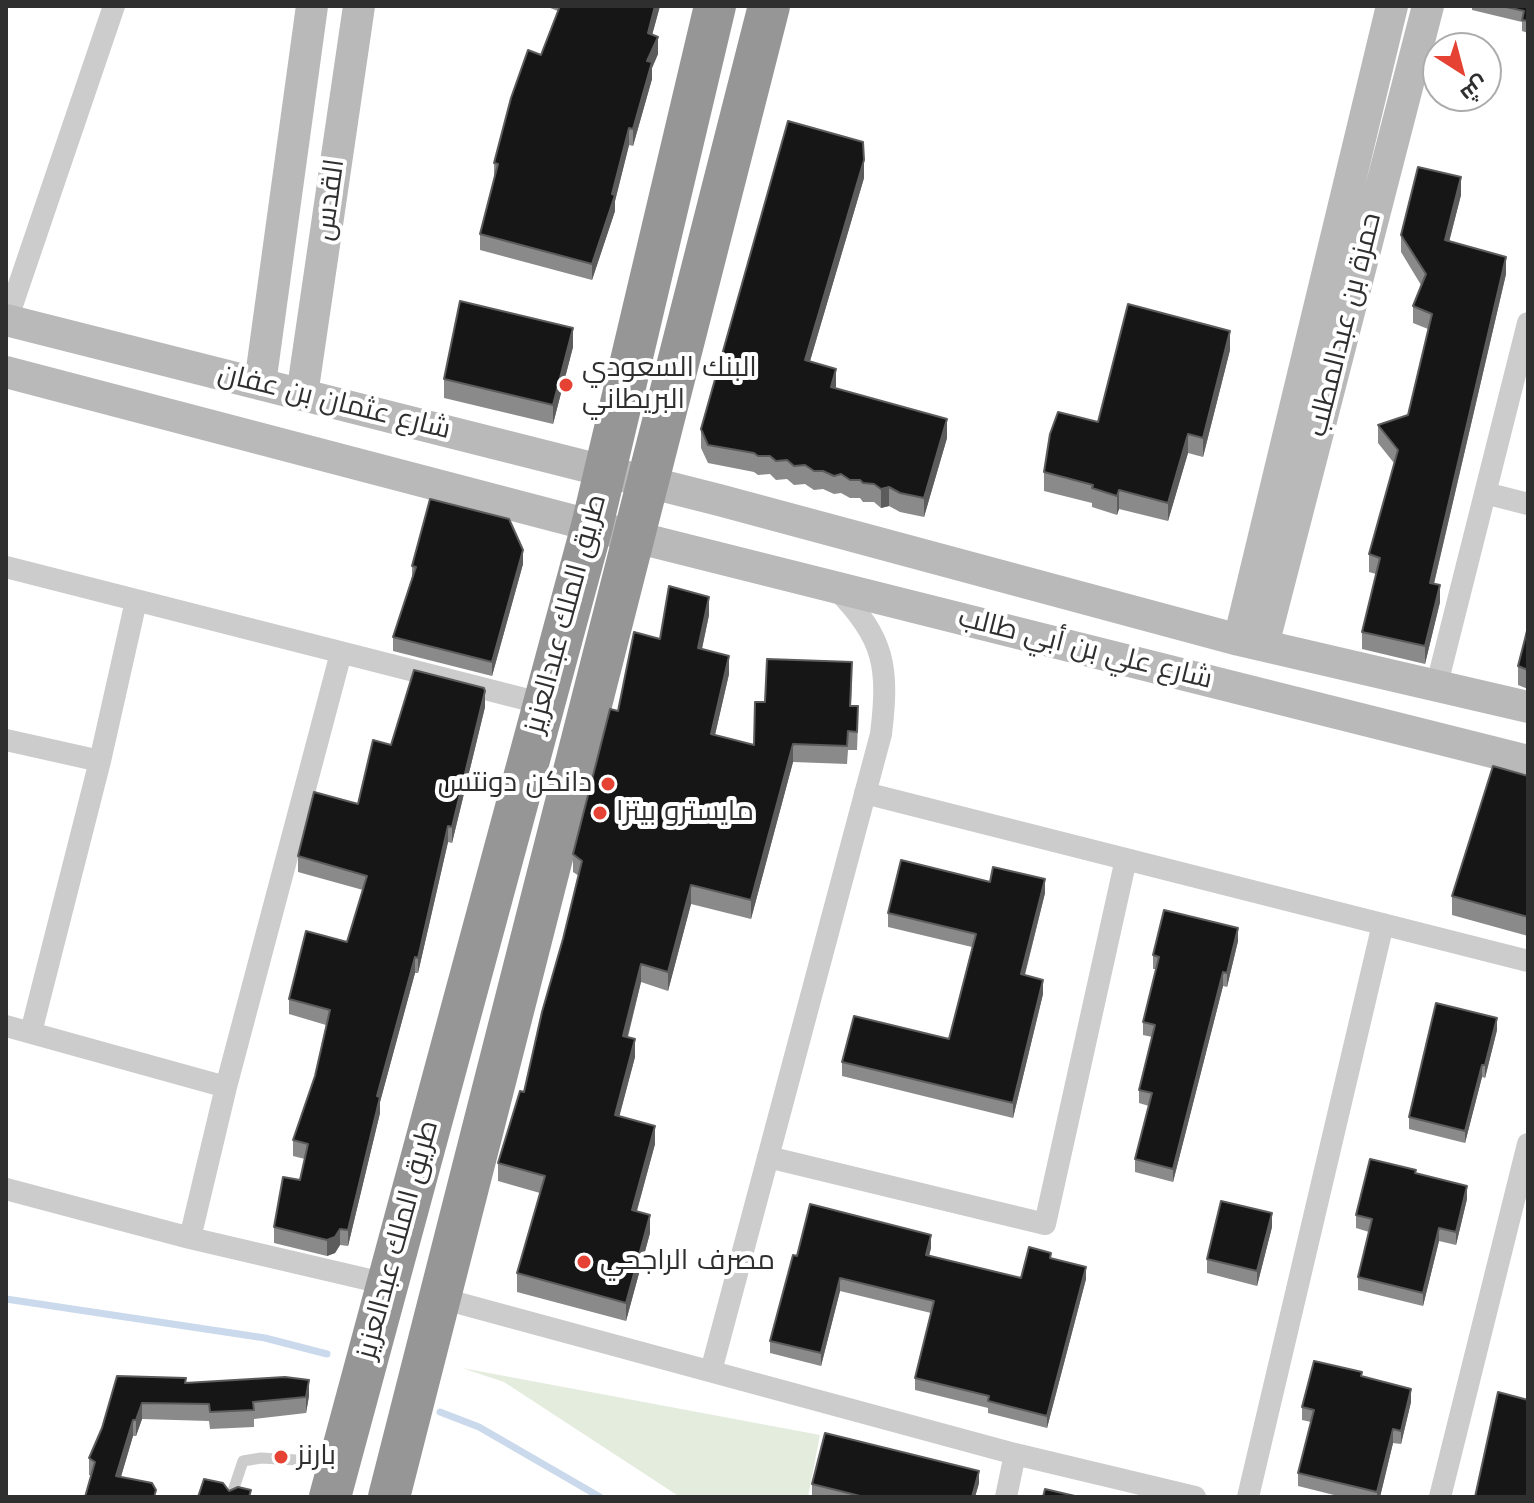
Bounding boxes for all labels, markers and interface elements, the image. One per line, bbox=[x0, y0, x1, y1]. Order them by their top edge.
north arrow bbox=[1422, 32, 1502, 112]
text: ش bbox=[1454, 69, 1496, 111]
street label: القدس bbox=[309, 157, 353, 243]
street label: حمزة بن عبدالمطلب bbox=[1302, 210, 1390, 440]
place label: البنك السعودي البريطاني bbox=[582, 352, 757, 418]
street label: شارع عثمان بن عفان bbox=[214, 358, 454, 448]
marker: البنك السعودي البريطاني bbox=[557, 376, 575, 394]
street label: طريق الملك عبدالعزيز bbox=[519, 491, 615, 737]
street label: شارع علي بن أبي طالب bbox=[955, 602, 1215, 698]
place label: دانكن دونتس bbox=[438, 767, 592, 801]
marker: دانكن دونتس bbox=[599, 775, 617, 793]
place label: مايسترو بيتزا bbox=[616, 796, 754, 830]
marker: مايسترو بيتزا bbox=[591, 804, 609, 822]
street label: طريق الملك عبدالعزيز bbox=[351, 1117, 447, 1363]
place label: مصرف الراجحي bbox=[600, 1245, 775, 1279]
marker: مصرف الراجحي bbox=[575, 1253, 593, 1271]
place label: بارنز bbox=[297, 1440, 336, 1474]
marker: بارنز bbox=[272, 1448, 290, 1466]

